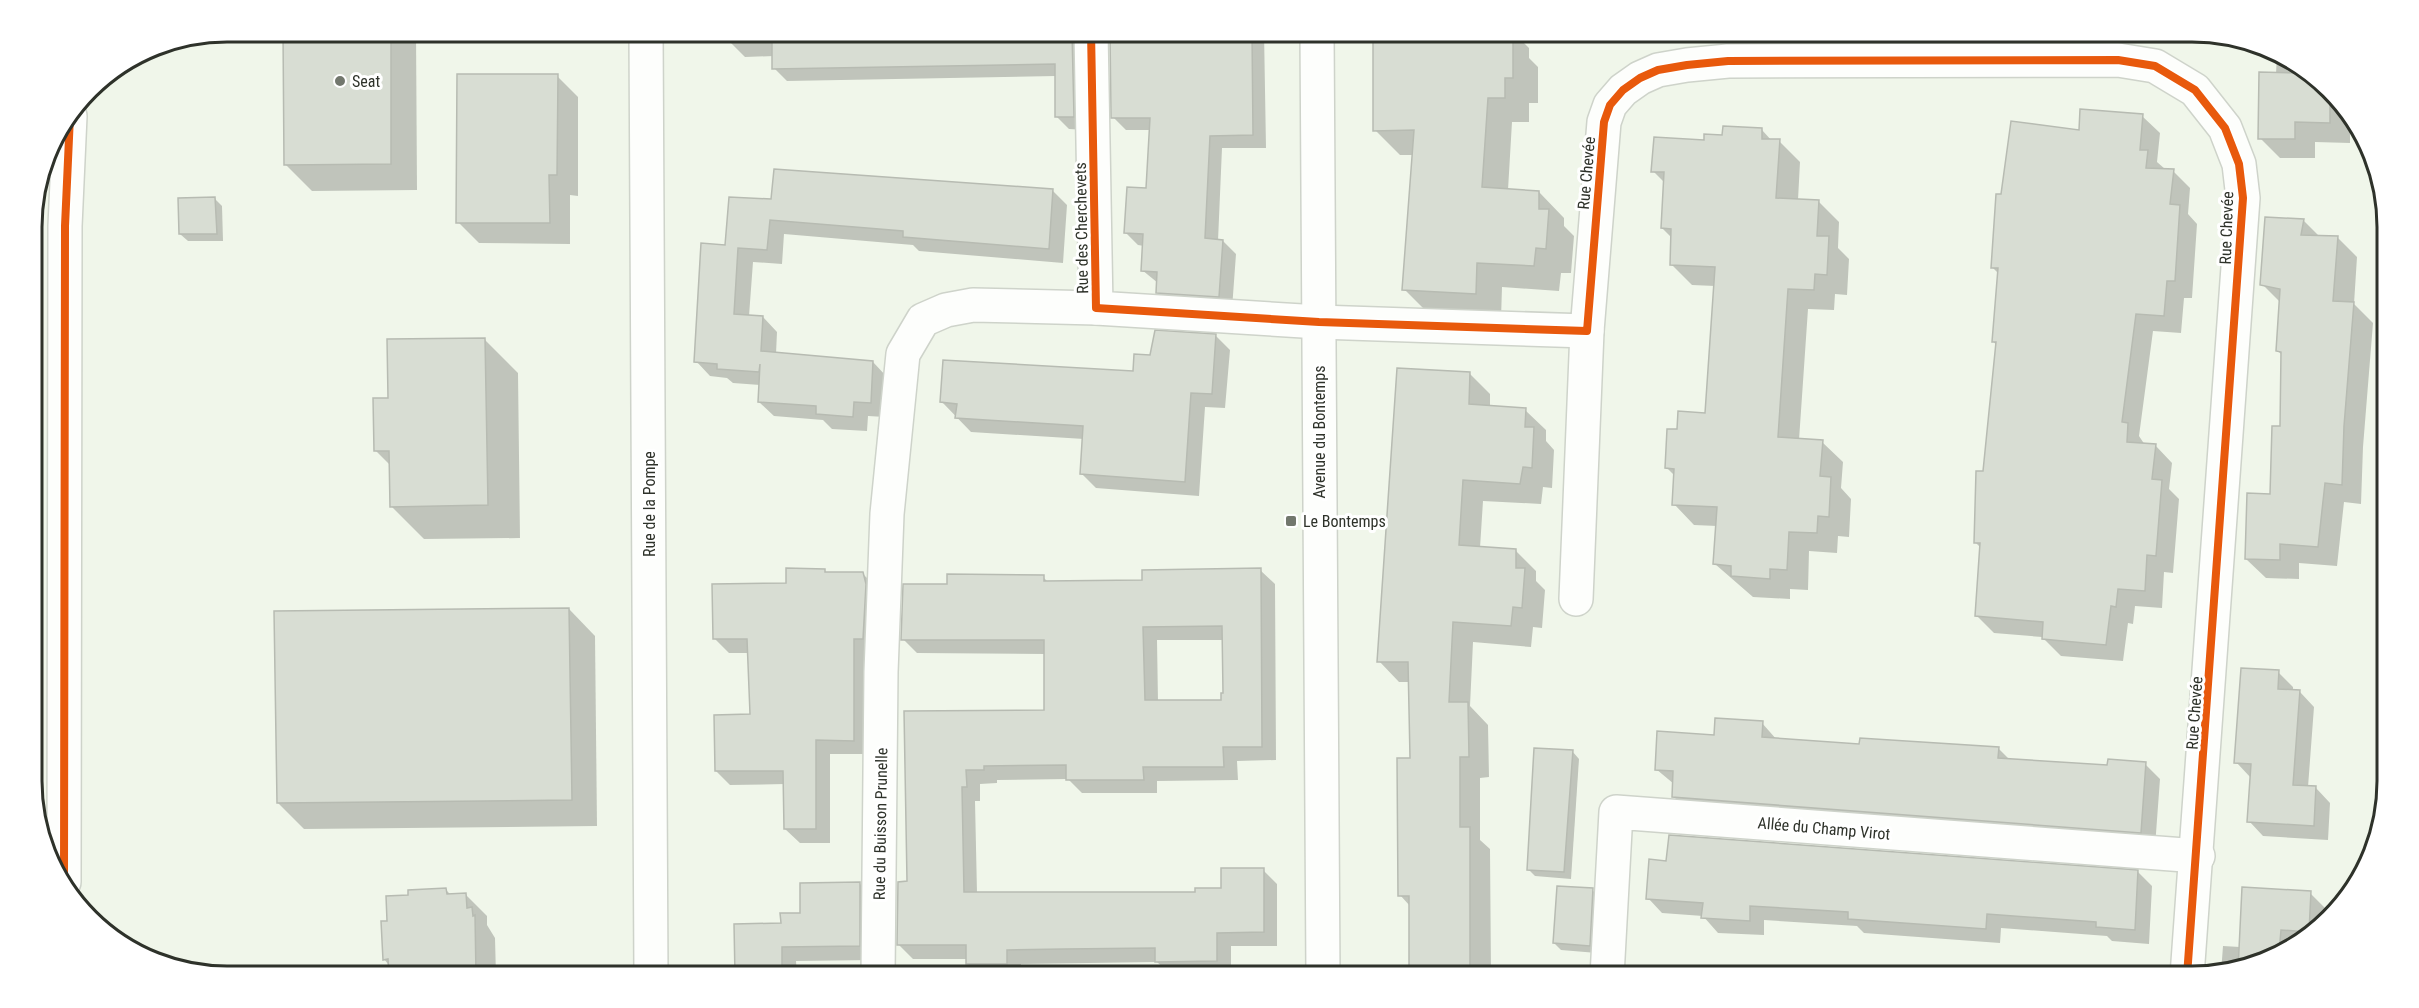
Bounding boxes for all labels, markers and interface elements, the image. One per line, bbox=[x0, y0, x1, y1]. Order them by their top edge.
place label: Seat bbox=[352, 72, 380, 91]
marker: Seat bbox=[333, 74, 347, 88]
street label: Rue Chevée bbox=[1574, 136, 1599, 210]
street label: Rue des Cherchevets bbox=[1071, 162, 1092, 294]
street label: Rue Chevée bbox=[2216, 191, 2237, 265]
street label: Avenue du Bontemps bbox=[1310, 365, 1329, 499]
street label: Rue de la Pompe bbox=[640, 451, 659, 557]
place label: Le Bontemps bbox=[1303, 512, 1386, 531]
marker: Le Bontemps bbox=[1284, 514, 1298, 528]
street label: Rue Chevée bbox=[2182, 676, 2207, 750]
street label: Rue du Buisson Prunelle bbox=[870, 748, 891, 900]
street label: Allée du Champ Virot bbox=[1757, 813, 1891, 844]

